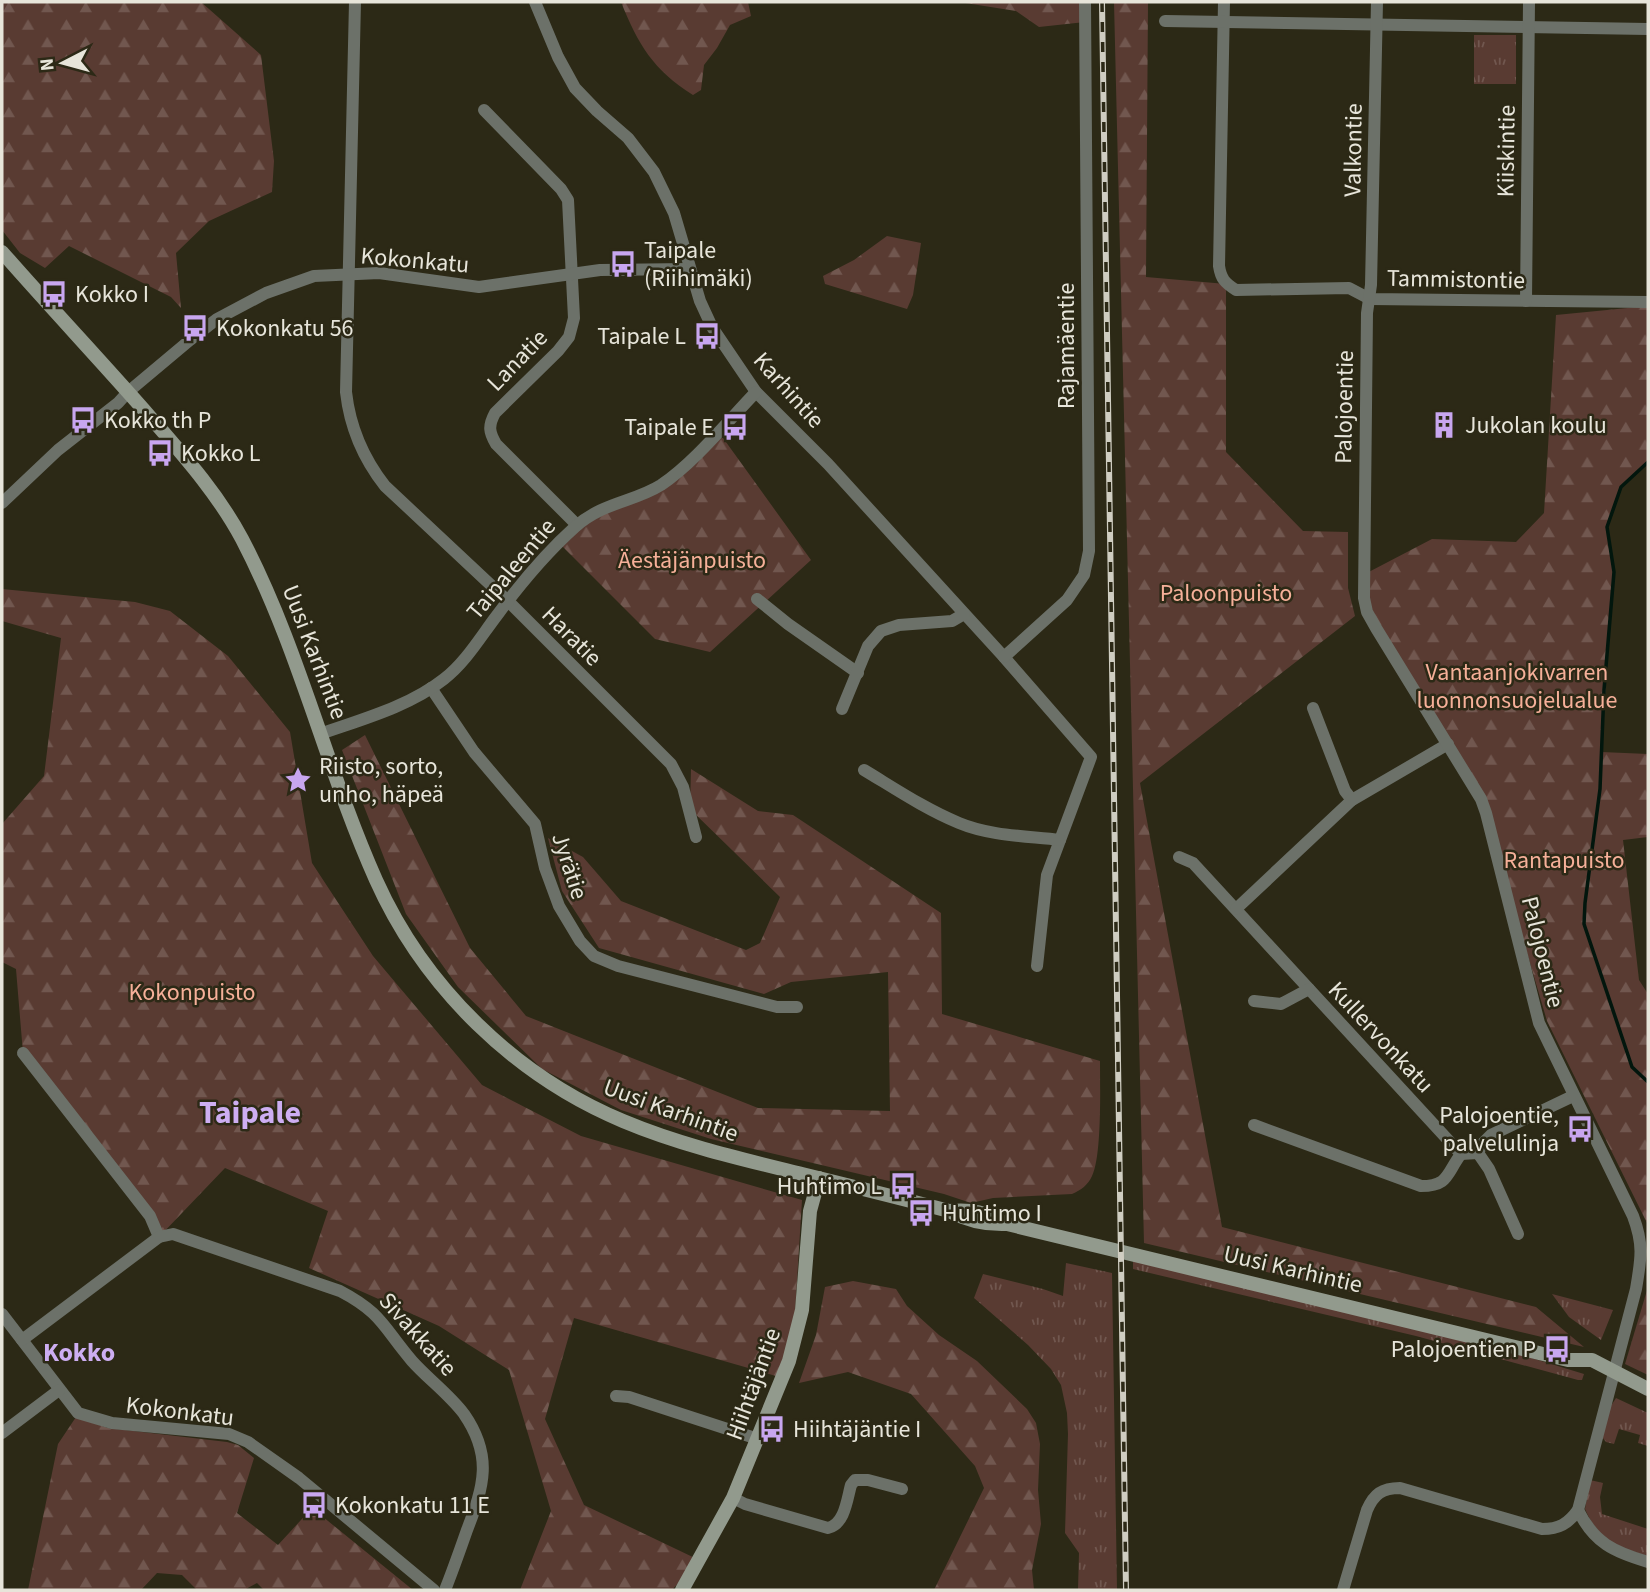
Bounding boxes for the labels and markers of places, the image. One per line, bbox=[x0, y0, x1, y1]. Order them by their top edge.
place label: Taipale (Riihimäki) bbox=[644, 233, 753, 296]
bus stop icon: Taipale (Riihimäki) bbox=[608, 249, 638, 279]
place label: Kokko I bbox=[75, 277, 149, 312]
bus stop icon: Kokko I bbox=[39, 279, 69, 309]
place label: Kokonkatu 56 bbox=[216, 311, 354, 346]
bus stop icon: Kokonkatu 56 bbox=[180, 313, 210, 343]
place label: Taipale L bbox=[597, 319, 686, 354]
bus stop icon: Taipale L bbox=[692, 321, 722, 351]
place label: Kokko th P bbox=[104, 403, 211, 438]
bus stop icon: Kokko th P bbox=[68, 405, 98, 435]
place label: Jukolan koulu bbox=[1465, 408, 1607, 443]
place label: Taipale E bbox=[624, 410, 714, 445]
building icon: Jukolan koulu bbox=[1429, 410, 1459, 440]
bus stop icon: Taipale E bbox=[720, 412, 750, 442]
place label: Kokko L bbox=[181, 436, 261, 471]
bus stop icon: Kokko L bbox=[145, 438, 175, 468]
place label: Riisto, sorto, unho, häpeä bbox=[319, 749, 444, 812]
place icon: Riisto, sorto, unho, häpeä bbox=[283, 765, 313, 795]
place label: Palojoentie, palvelulinja bbox=[1439, 1098, 1559, 1161]
bus stop icon: Palojoentie, palvelulinja bbox=[1565, 1114, 1595, 1144]
place label: Huhtimo L bbox=[777, 1169, 882, 1204]
bus stop icon: Huhtimo L bbox=[888, 1171, 918, 1201]
place label: Huhtimo I bbox=[942, 1196, 1042, 1231]
bus stop icon: Huhtimo I bbox=[906, 1198, 936, 1228]
place label: Palojoentien P bbox=[1391, 1332, 1536, 1367]
bus stop icon: Palojoentien P bbox=[1542, 1334, 1572, 1364]
place label: Hiihtäjäntie I bbox=[793, 1412, 921, 1447]
bus stop icon: Hiihtäjäntie I bbox=[757, 1414, 787, 1444]
place label: Kokonkatu 11 E bbox=[335, 1488, 490, 1523]
bus stop icon: Kokonkatu 11 E bbox=[299, 1490, 329, 1520]

